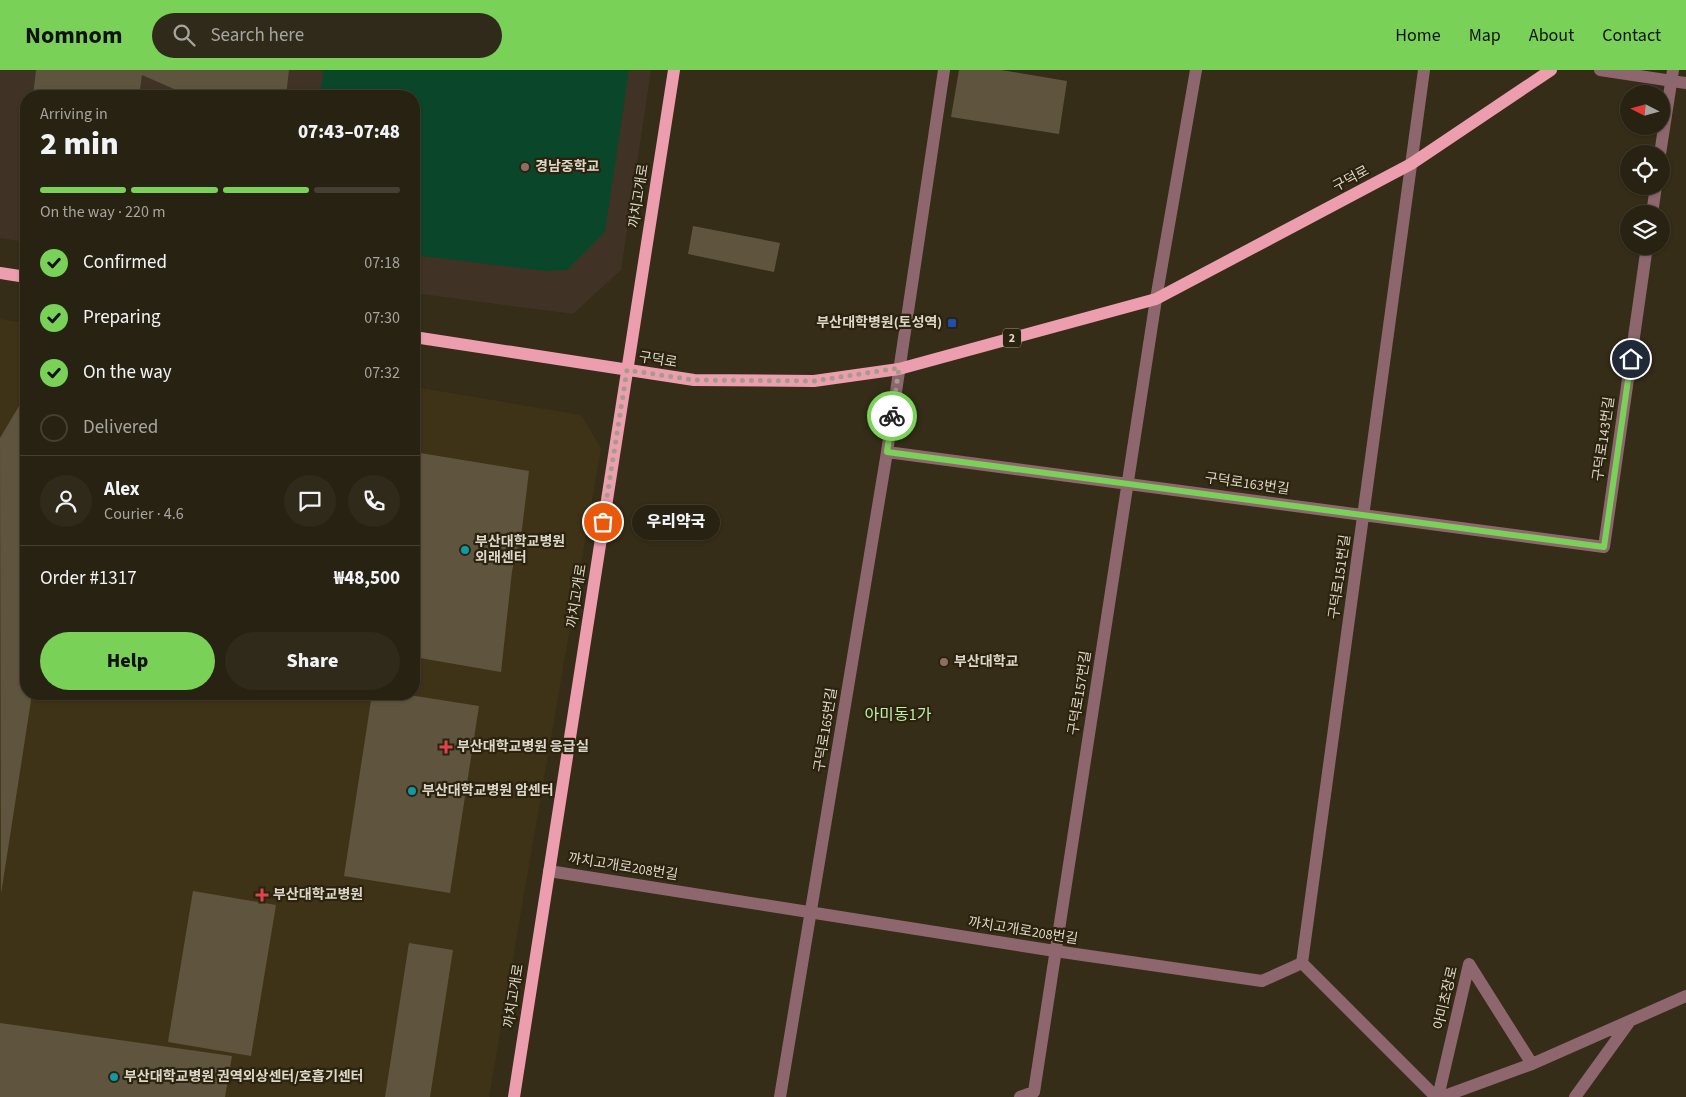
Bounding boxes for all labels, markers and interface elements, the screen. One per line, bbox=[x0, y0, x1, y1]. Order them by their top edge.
search box bbox=[152, 13, 502, 58]
text: Nomnom bbox=[25, 18, 122, 53]
icon: search bbox=[170, 21, 198, 49]
text: Search here bbox=[210, 22, 304, 49]
text: Home bbox=[1395, 23, 1441, 48]
text: Map bbox=[1469, 23, 1501, 48]
text: About bbox=[1529, 23, 1574, 48]
text: Contact bbox=[1602, 23, 1661, 48]
north arrow bbox=[1620, 85, 1670, 135]
map controls bbox=[1620, 85, 1670, 255]
text: Arriving in bbox=[40, 103, 108, 125]
text: 07:43–07:48 bbox=[298, 119, 400, 146]
text: 2 min bbox=[40, 121, 119, 167]
button: locate bbox=[1620, 145, 1670, 195]
place label: 경남중학교 bbox=[535, 157, 600, 177]
marker: 경남중학교 bbox=[519, 161, 531, 173]
street label: 구덕로 bbox=[1329, 161, 1373, 197]
street label: 까치고개로 bbox=[624, 163, 654, 229]
text: On the way · 220 m bbox=[40, 201, 165, 223]
button: layers bbox=[1620, 205, 1670, 255]
icon: check bbox=[40, 249, 68, 277]
text: Confirmed bbox=[83, 249, 167, 276]
text: 07:18 bbox=[364, 252, 400, 274]
icon: check bbox=[40, 304, 68, 332]
text: Preparing bbox=[83, 304, 161, 331]
text: 07:30 bbox=[364, 307, 400, 329]
place label: 부산대학병원(토성역) bbox=[816, 313, 942, 333]
marker: 부산대학병원(토성역) bbox=[946, 317, 958, 329]
road number: 2 bbox=[1003, 328, 1021, 348]
pin bbox=[1610, 338, 1652, 380]
icon: home bbox=[1617, 345, 1645, 373]
street label: 구덕로 bbox=[637, 347, 679, 373]
icon: check bbox=[40, 359, 68, 387]
text: On the way bbox=[83, 359, 172, 386]
text: 07:32 bbox=[364, 362, 400, 384]
courier bbox=[867, 391, 917, 441]
street label: 구덕로143번길 bbox=[1588, 395, 1620, 483]
icon: bike bbox=[878, 402, 906, 430]
text: Delivered bbox=[83, 414, 158, 441]
street label: 구덕로163번길 bbox=[1203, 468, 1291, 500]
button: person bbox=[40, 475, 92, 527]
button: chat bbox=[284, 475, 336, 527]
button: phone bbox=[348, 475, 400, 527]
text: Alex bbox=[104, 476, 140, 503]
pin bbox=[582, 501, 624, 543]
text: Courier · 4.6 bbox=[104, 503, 184, 525]
callout: 우리약국 bbox=[633, 504, 720, 540]
icon: bag bbox=[589, 508, 617, 536]
text: 우리약국 bbox=[647, 511, 705, 533]
place label: 부산대학교병원 외래센터 bbox=[475, 532, 565, 568]
street label: 구덕로151번길 bbox=[1324, 533, 1356, 621]
marker: 부산대학교병원 외래센터 bbox=[459, 544, 471, 556]
street label: 까치고개로 bbox=[562, 563, 592, 629]
text: Order #1317 bbox=[40, 565, 137, 592]
text: ₩48,500 bbox=[334, 565, 400, 592]
button: Help bbox=[40, 632, 215, 690]
button: Share bbox=[225, 632, 400, 690]
street label: 구덕로157번길 bbox=[1063, 649, 1097, 737]
place label: 부산대학교 bbox=[954, 652, 1019, 672]
marker: 부산대학교 bbox=[938, 656, 950, 668]
street label: 구덕로165번길 bbox=[809, 686, 843, 774]
district label: 아미동1가 bbox=[865, 704, 932, 726]
place label: 부산대학교병원 응급실 bbox=[457, 737, 589, 757]
marker: 부산대학교병원 응급실 bbox=[439, 740, 453, 754]
place label: 부산대학교병원 암센터 bbox=[422, 781, 554, 801]
marker: 부산대학교병원 암센터 bbox=[406, 785, 418, 797]
street label: 까치고개로208번길 bbox=[567, 848, 679, 886]
place label: 부산대학교병원 bbox=[273, 885, 363, 905]
marker: 부산대학교병원 bbox=[255, 888, 269, 902]
street label: 까치고개로208번길 bbox=[967, 912, 1079, 950]
street label: 까치고개로 bbox=[499, 963, 529, 1029]
street label: 아미초장로 bbox=[1429, 964, 1463, 1032]
place label: 부산대학교병원 권역외상센터/호흡기센터 bbox=[124, 1067, 363, 1087]
marker: 부산대학교병원 권역외상센터/호흡기센터 bbox=[108, 1071, 120, 1083]

